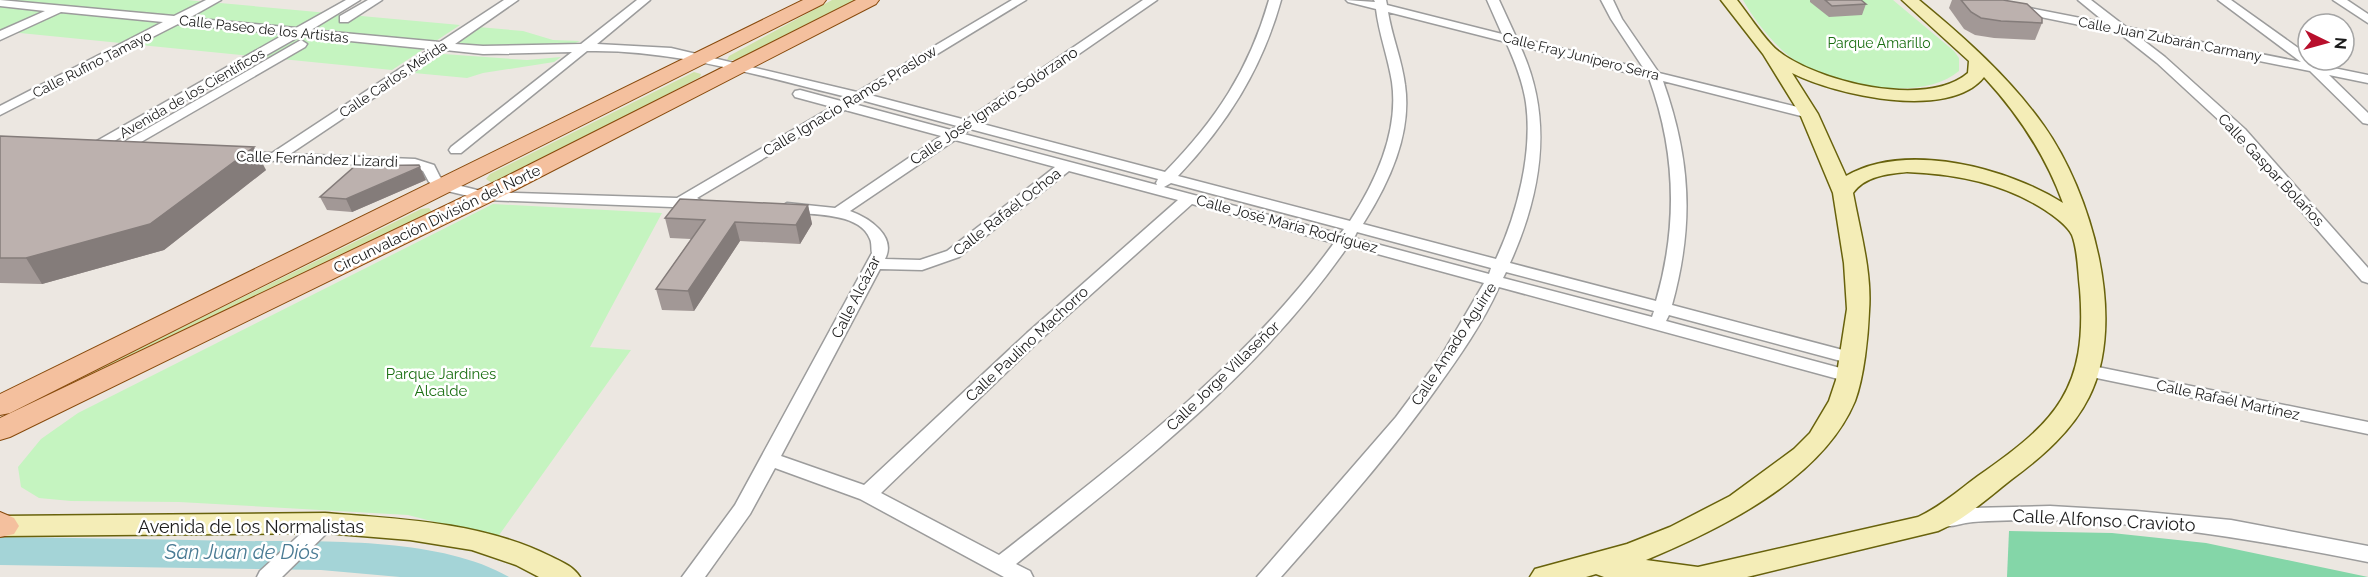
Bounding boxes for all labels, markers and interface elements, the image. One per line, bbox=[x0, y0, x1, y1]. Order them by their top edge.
street label: Calle Paseo de los Artistas bbox=[178, 12, 350, 46]
north arrow bbox=[2296, 12, 2356, 72]
street label: Calle Juan Zubarán Carmany bbox=[2077, 13, 2263, 65]
street label: Calle Rufino Tamayo bbox=[30, 27, 154, 101]
street label: Calle Fray Junípero Serra bbox=[1501, 29, 1661, 83]
park label: Parque Amarillo bbox=[1827, 35, 1931, 51]
text: N bbox=[2330, 36, 2350, 50]
street label: Calle Carlos Mérida bbox=[336, 37, 450, 121]
street label: Calle Ignacio Ramos Praslow bbox=[760, 42, 940, 160]
street label: Calle José Ignacio Solórzano bbox=[907, 43, 1081, 169]
street label: Avenida de los Científicos bbox=[117, 45, 268, 141]
street label: Calle Gaspar Bolaños bbox=[2214, 110, 2328, 230]
street label: Calle Fernández Lizardi bbox=[236, 147, 398, 171]
street label: Circunvalación División del Norte bbox=[331, 161, 543, 277]
street label: Calle Rafaél Ochoa bbox=[950, 164, 1064, 260]
street label: Calle José María Rodríguez bbox=[1194, 191, 1380, 257]
street label: Calle Alcázar bbox=[827, 252, 885, 341]
street label: Calle Amado Aguirre bbox=[1408, 279, 1501, 409]
street label: Calle Paulino Machorro bbox=[962, 283, 1092, 405]
street label: Calle Jorge Villaseñor bbox=[1163, 317, 1284, 435]
park label: Parque Jardines Alcalde bbox=[386, 365, 496, 400]
street label: Calle Rafaél Martínez bbox=[2155, 376, 2301, 424]
street label: Calle Alfonso Cravioto bbox=[2012, 505, 2196, 535]
street label: Avenida de los Normalistas bbox=[138, 516, 364, 537]
water label: San Juan de Diós bbox=[164, 540, 320, 564]

